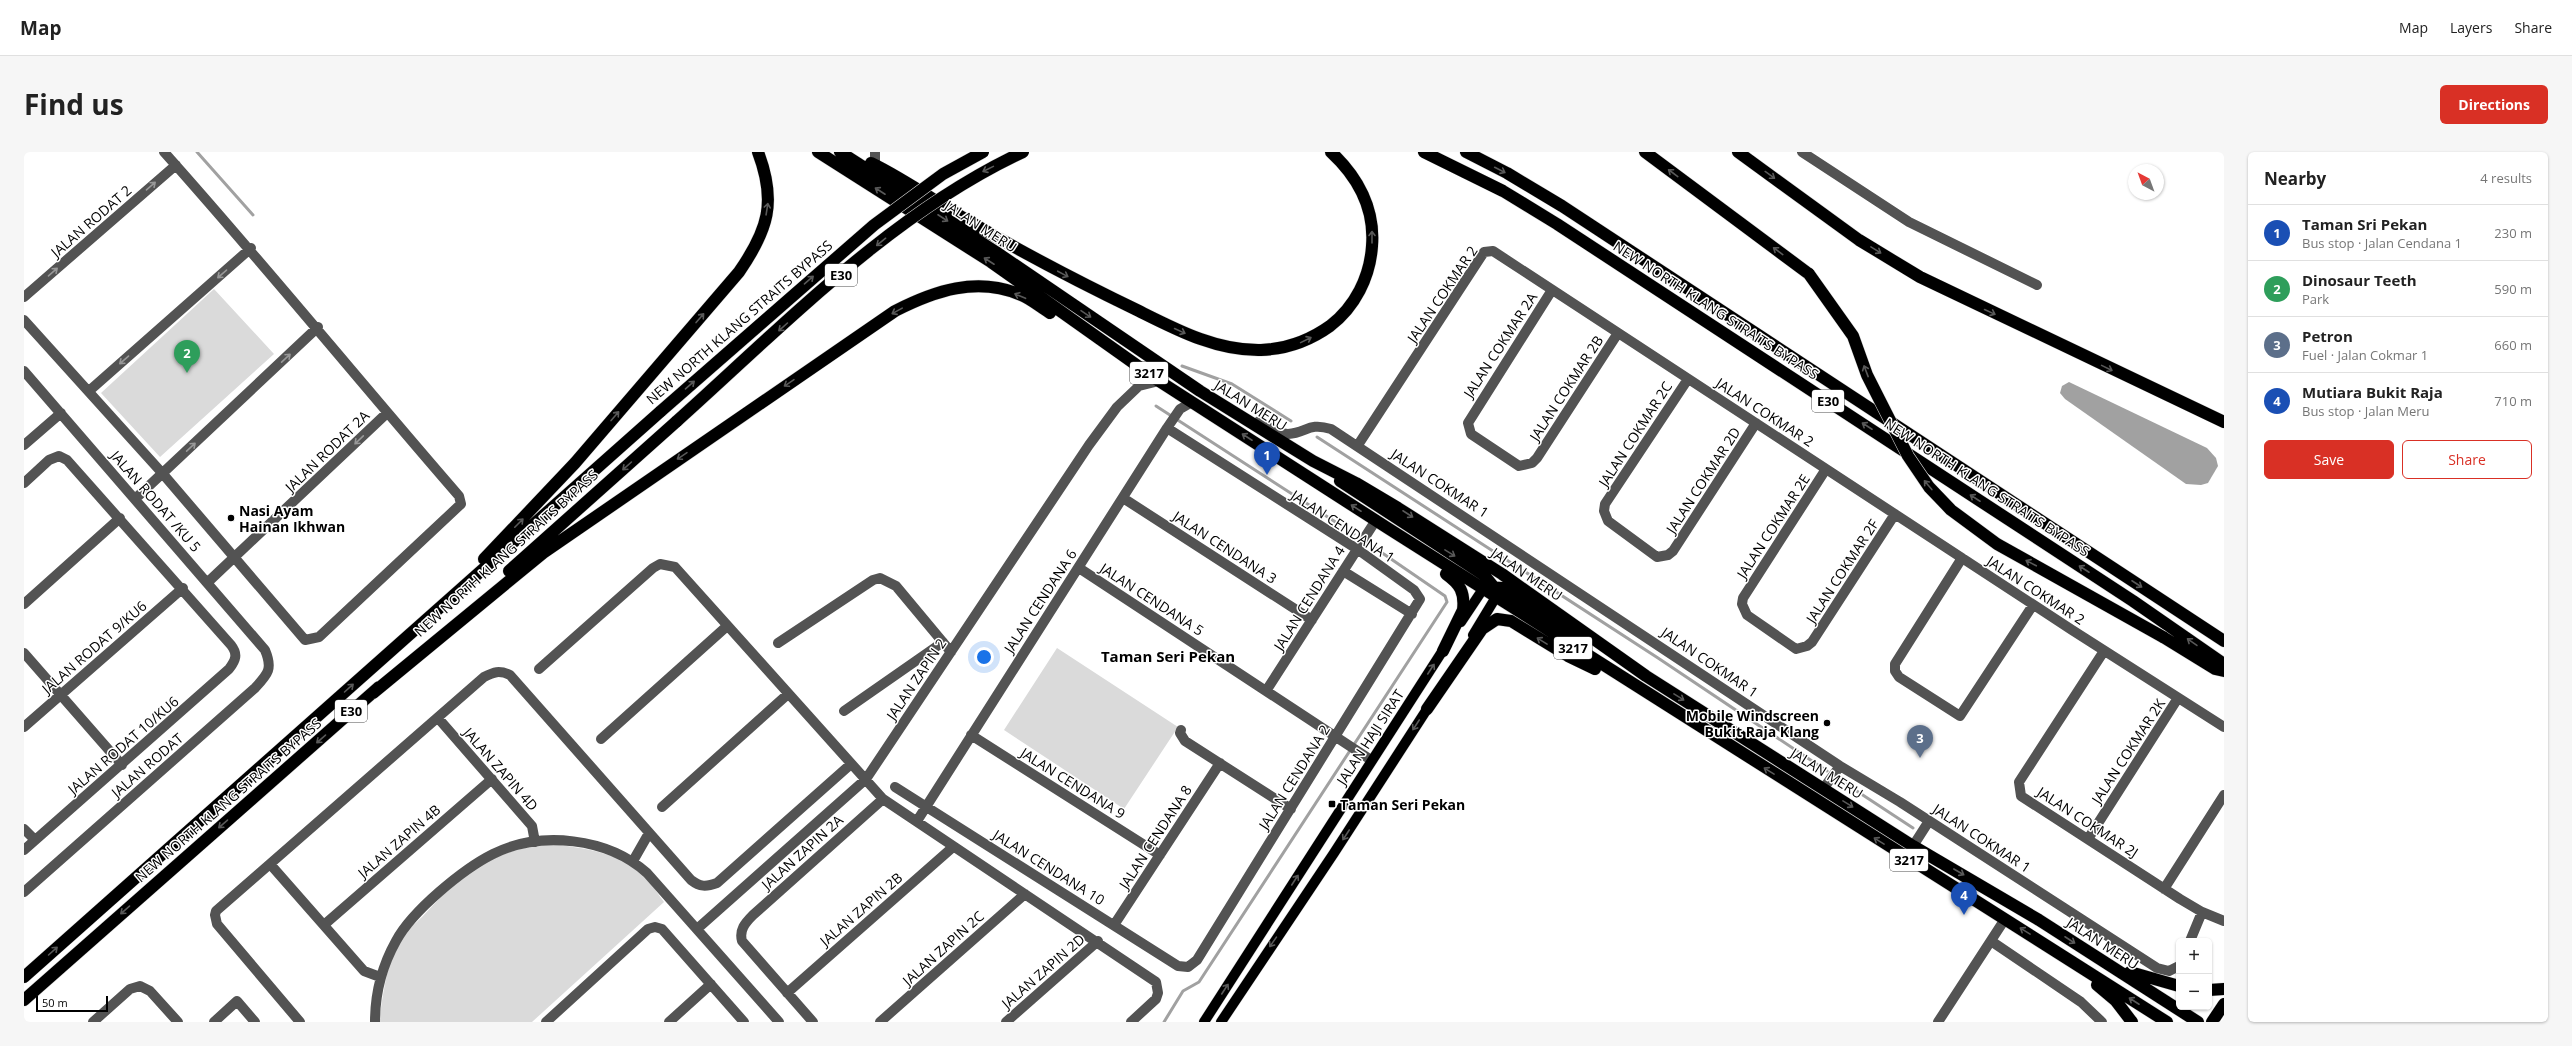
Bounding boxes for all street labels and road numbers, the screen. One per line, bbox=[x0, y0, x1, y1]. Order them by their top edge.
street label: JALAN RODAT 2 bbox=[45, 181, 135, 263]
street label: JALAN MERU bbox=[940, 195, 1021, 256]
street label: NEW NORTH KLANG STRAITS BYPASS bbox=[642, 236, 836, 408]
street label: NEW NORTH KLANG STRAITS BYPASS bbox=[1610, 236, 1822, 384]
street label: JALAN COKMAR 2 bbox=[1401, 242, 1481, 348]
road number: E30 bbox=[825, 264, 857, 286]
street label: JALAN COKMAR 2A bbox=[1458, 289, 1541, 403]
street label: JALAN COKMAR 2B bbox=[1524, 332, 1607, 446]
road number: 3217 bbox=[1130, 362, 1168, 384]
street label: JALAN COKMAR 2 bbox=[1711, 372, 1818, 451]
street label: JALAN MERU bbox=[1209, 374, 1291, 435]
street label: JALAN COKMAR 2C bbox=[1593, 378, 1676, 492]
road number: E30 bbox=[1812, 390, 1844, 412]
street label: JALAN RODAT 2A bbox=[280, 406, 373, 497]
street label: NEW NORTH KLANG STRAITS BYPASS bbox=[1881, 413, 2093, 561]
street label: JALAN COKMAR 2D bbox=[1660, 423, 1744, 538]
street label: JALAN COKMAR 1 bbox=[1386, 443, 1493, 522]
street label: JALAN RODAT /KU 5 bbox=[105, 445, 205, 556]
street label: NEW NORTH KLANG STRAITS BYPASS bbox=[410, 465, 602, 641]
street label: JALAN COKMAR 2E bbox=[1731, 470, 1814, 583]
street label: JALAN CENDANA 1 bbox=[1286, 484, 1399, 567]
street label: JALAN CENDANA 3 bbox=[1168, 505, 1281, 588]
street label: JALAN COKMAR 2F bbox=[1800, 515, 1883, 628]
street label: JALAN CENDANA 4 bbox=[1268, 542, 1349, 656]
street label: JALAN MERU bbox=[1486, 542, 1566, 605]
street label: JALAN CENDANA 6 bbox=[998, 545, 1081, 658]
street label: JALAN COKMAR 2 bbox=[1982, 550, 2089, 629]
street label: JALAN CENDANA 5 bbox=[1095, 557, 1208, 640]
street label: JALAN RODAT 9/KU6 bbox=[36, 596, 150, 699]
street label: JALAN COKMAR 1 bbox=[1656, 621, 1762, 701]
street label: JALAN ZAPIN 2 bbox=[881, 635, 950, 725]
road number: 3217 bbox=[1554, 637, 1592, 659]
street label: JALAN HAJI SIRAT bbox=[1331, 685, 1408, 790]
street label: JALAN RODAT 10/KU6 bbox=[64, 692, 182, 798]
street label: JALAN COKMAR 2K bbox=[2086, 695, 2169, 809]
road number: E30 bbox=[335, 700, 367, 722]
street label: NEW NORTH KLANG STRAITS BYPASS bbox=[131, 714, 325, 886]
street label: JALAN CENDANA 2 bbox=[1253, 721, 1334, 835]
street label: JALAN ZAPIN 4D bbox=[458, 722, 542, 815]
street label: JALAN RODAT bbox=[108, 729, 186, 801]
street label: JALAN CENDANA 9 bbox=[1015, 742, 1129, 823]
street label: JALAN MERU bbox=[1785, 742, 1867, 803]
street label: JALAN CENDANA 8 bbox=[1113, 781, 1196, 894]
street label: JALAN COKMAR 2J bbox=[2032, 781, 2142, 862]
street label: JALAN COKMAR 1 bbox=[1928, 798, 2035, 877]
street label: JALAN ZAPIN 4B bbox=[352, 800, 444, 883]
street label: JALAN ZAPIN 2A bbox=[756, 810, 847, 895]
street label: JALAN CENDANA 10 bbox=[988, 824, 1108, 909]
road number: 3217 bbox=[1890, 849, 1928, 871]
street label: JALAN ZAPIN 2B bbox=[814, 868, 906, 951]
street label: JALAN ZAPIN 2C bbox=[897, 906, 988, 991]
street label: JALAN MERU bbox=[2062, 912, 2143, 973]
street label: JALAN ZAPIN 2D bbox=[996, 930, 1089, 1014]

